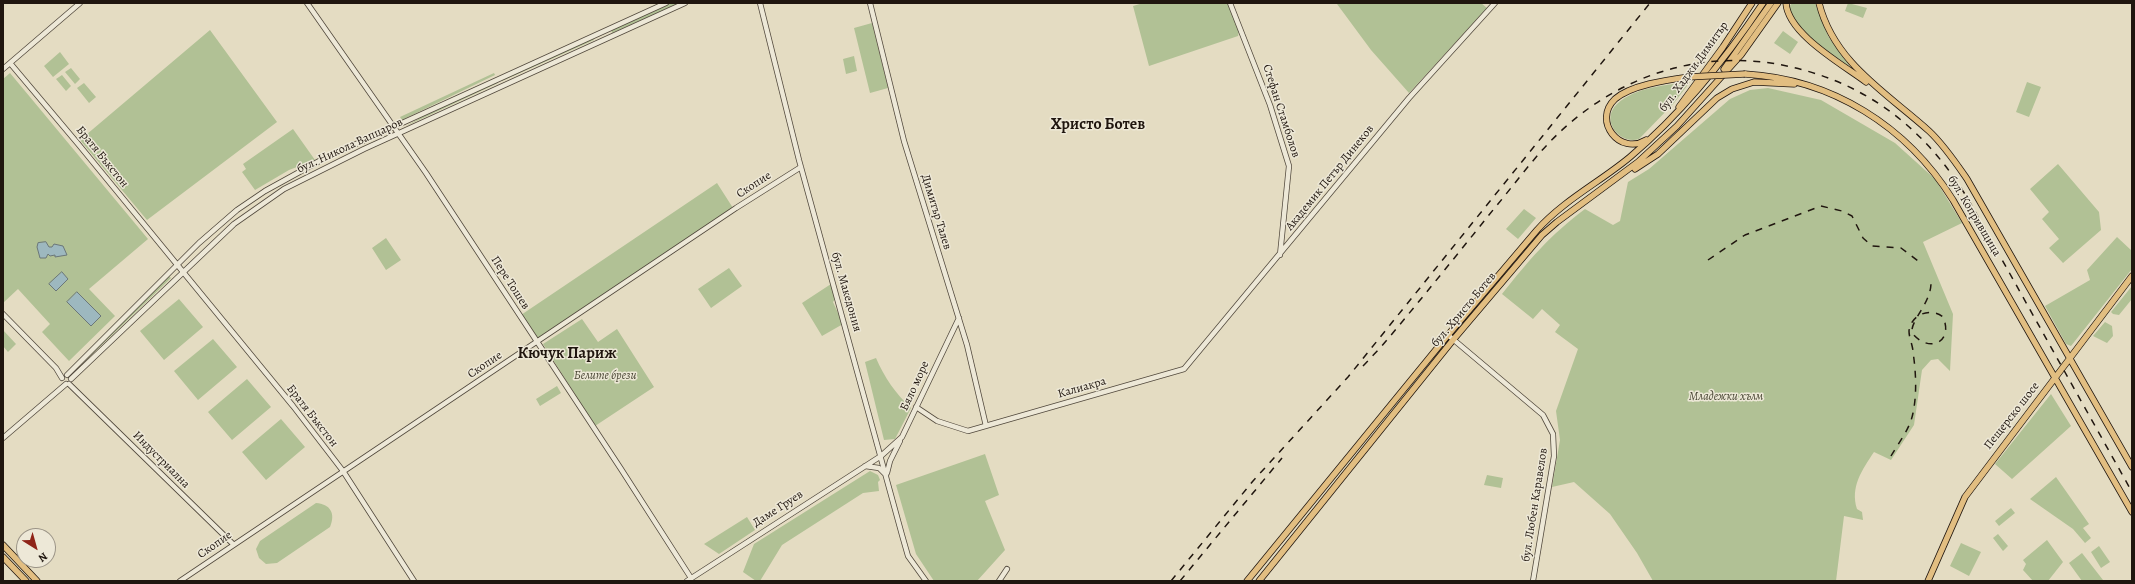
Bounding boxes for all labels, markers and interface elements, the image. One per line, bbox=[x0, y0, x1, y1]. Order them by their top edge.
street label: бул. Хаджи Димитър bbox=[1656, 19, 1732, 115]
street label: Стефан Стамболов bbox=[1259, 63, 1303, 159]
street label: бул. Никола Вапцаров bbox=[295, 115, 405, 177]
district label: Христо Ботев bbox=[1051, 115, 1145, 135]
street label: Академик Петър Динеков bbox=[1283, 122, 1377, 234]
street label: Братя Бъкстон bbox=[73, 123, 131, 191]
street label: Скопие bbox=[734, 168, 774, 202]
street label: Димитър Талев bbox=[918, 172, 954, 252]
street label: бул. Копривщица bbox=[1944, 173, 2004, 259]
street label: бул. Македония bbox=[828, 250, 864, 334]
street label: Пере Тошев bbox=[487, 254, 533, 312]
street label: бул. Христо Ботев bbox=[1429, 270, 1499, 350]
district label: Кючук Париж bbox=[517, 344, 617, 364]
street label: Скопие bbox=[465, 348, 505, 382]
street label: Бяло море bbox=[897, 359, 933, 413]
park label: Белите брези bbox=[574, 369, 636, 383]
street label: Калиакра bbox=[1056, 374, 1108, 402]
street label: Пещерско шосе bbox=[1981, 379, 2043, 453]
street label: Братя Бъкстон bbox=[283, 382, 341, 450]
park label: Младежки хълм bbox=[1689, 390, 1763, 404]
street label: Индустриална bbox=[129, 428, 193, 492]
street label: бул. Любен Каравелов bbox=[1519, 447, 1551, 563]
street label: Даме Груев bbox=[750, 487, 806, 531]
north arrow bbox=[16, 528, 56, 568]
street label: Скопие bbox=[195, 528, 235, 562]
text: N bbox=[35, 549, 51, 566]

